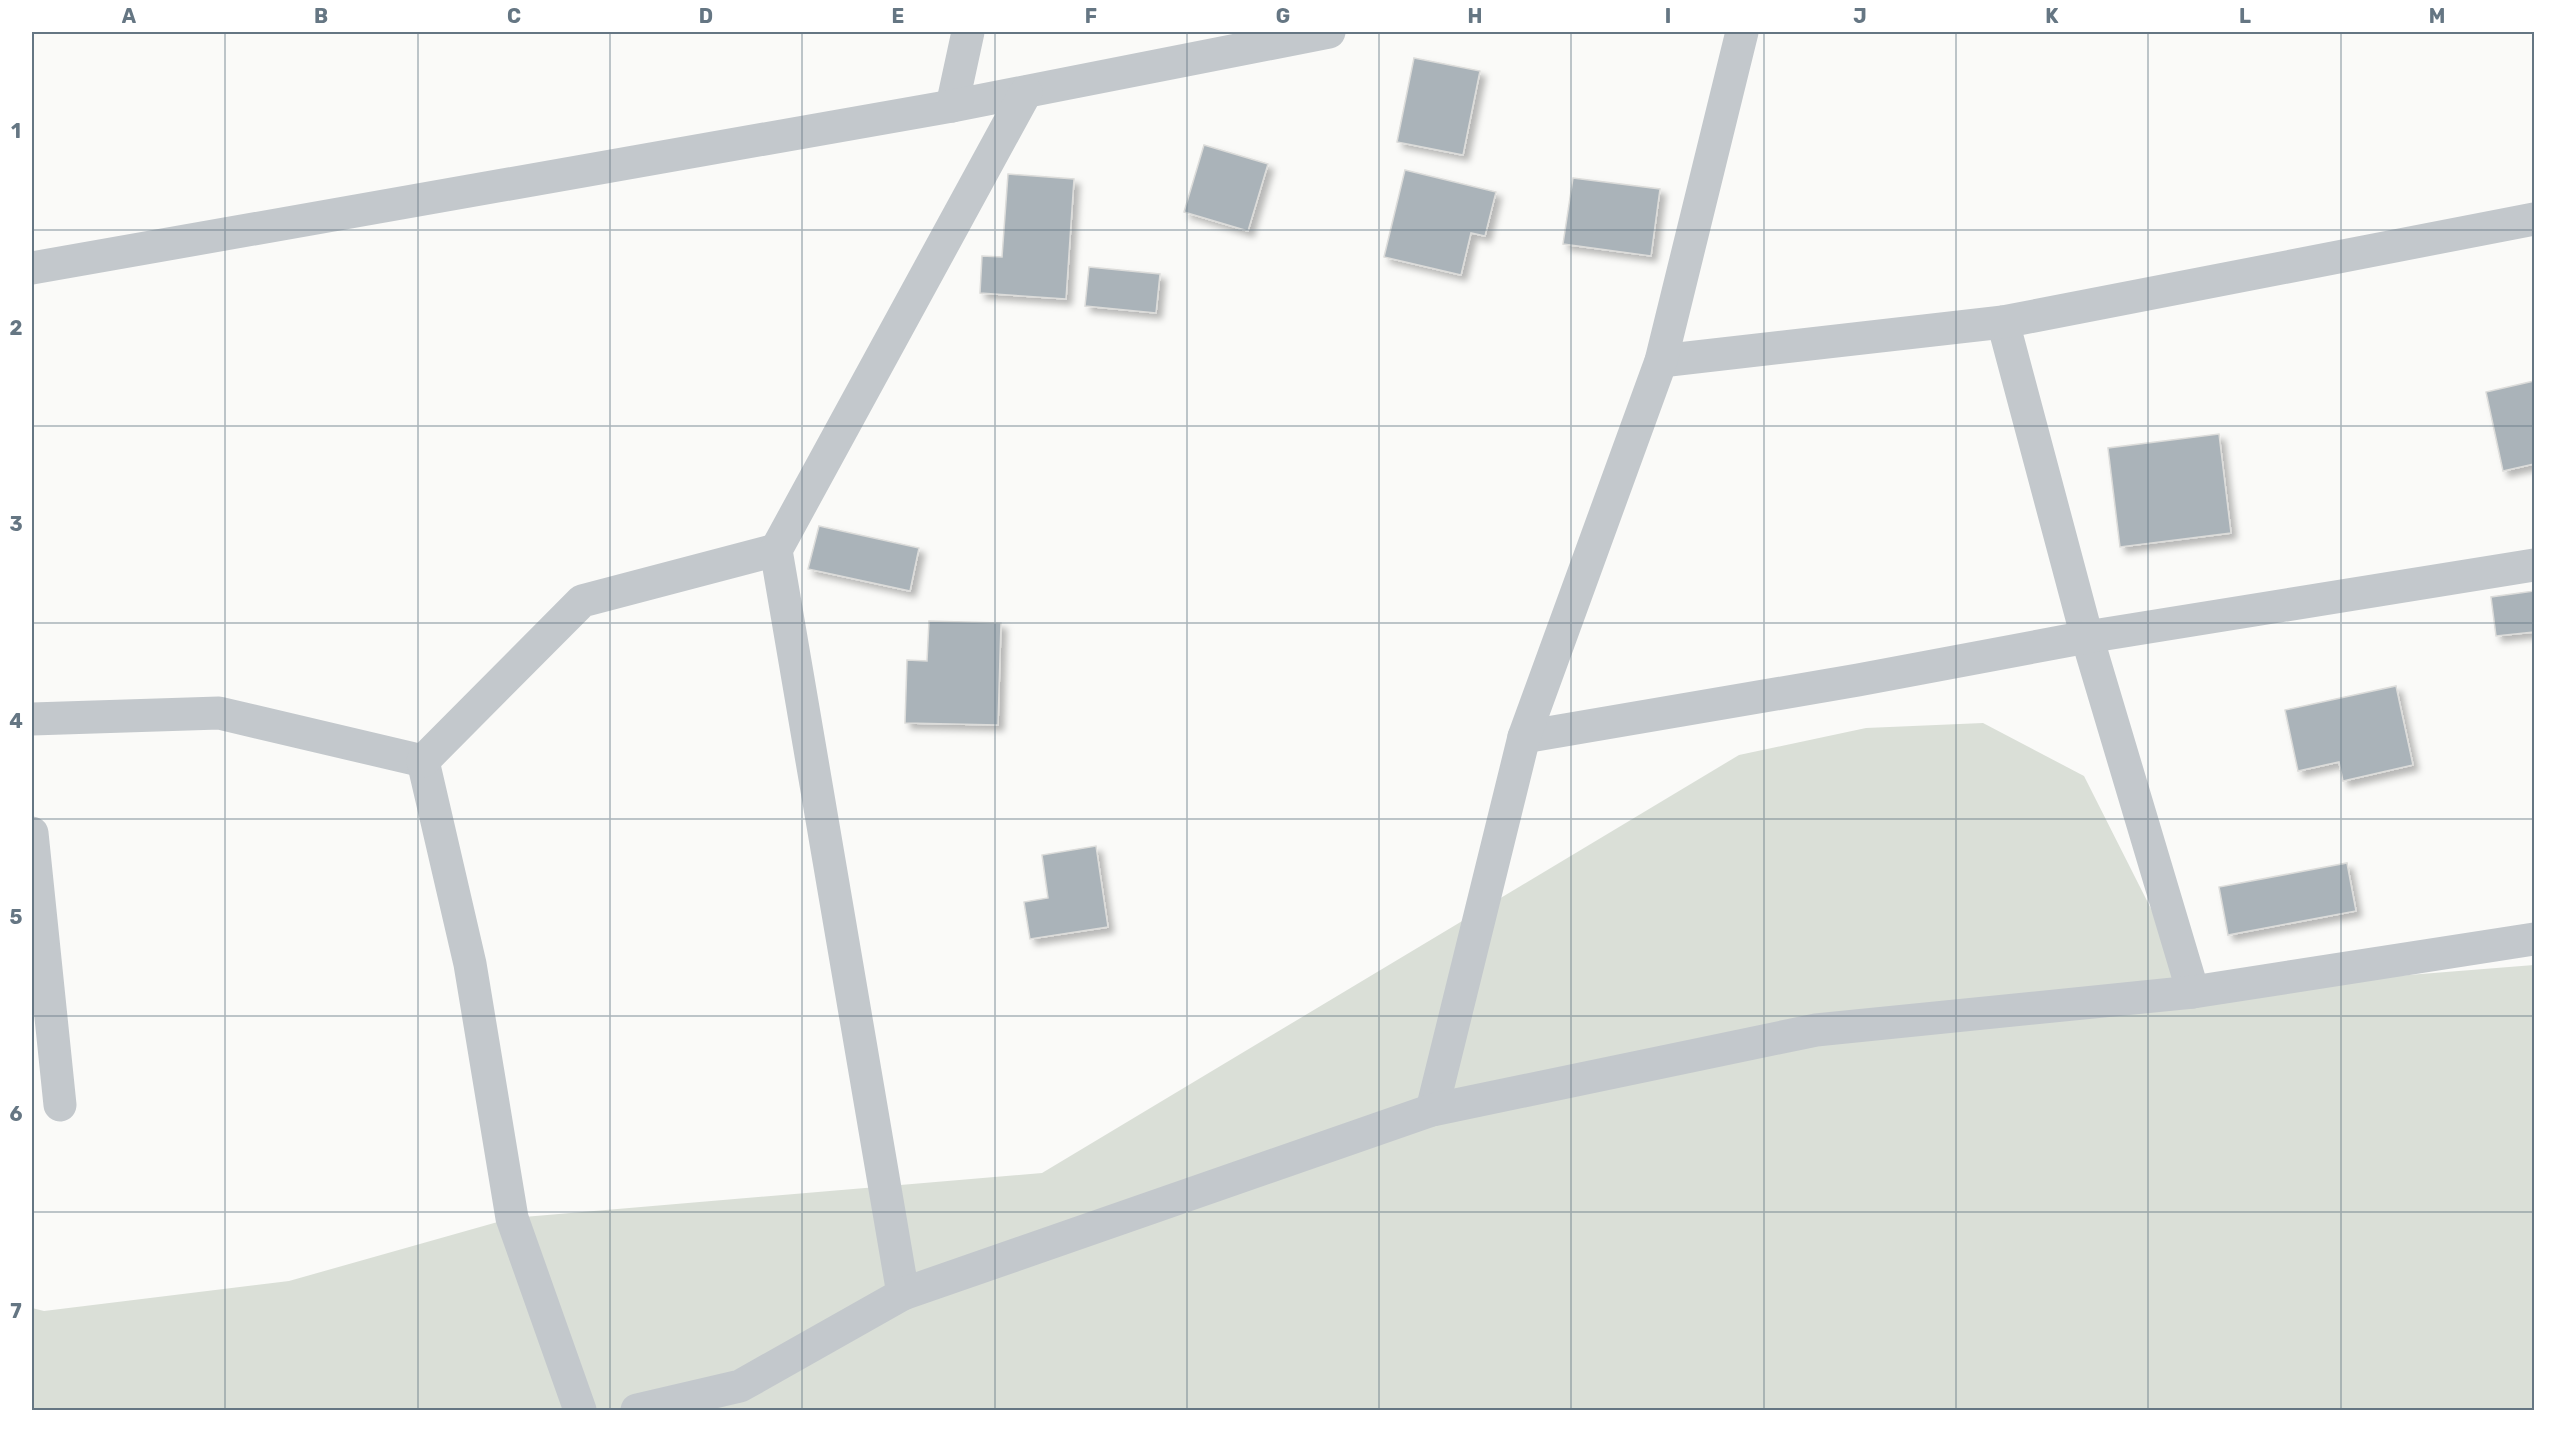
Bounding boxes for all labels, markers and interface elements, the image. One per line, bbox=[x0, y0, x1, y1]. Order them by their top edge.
text: A bbox=[122, 4, 137, 28]
text: B bbox=[314, 4, 328, 28]
text: C bbox=[507, 4, 521, 28]
text: D bbox=[699, 4, 713, 28]
text: E bbox=[892, 4, 904, 28]
text: F bbox=[1085, 4, 1097, 28]
text: G bbox=[1276, 4, 1290, 28]
text: H bbox=[1468, 4, 1482, 28]
text: I bbox=[1665, 4, 1671, 28]
text: J bbox=[1853, 4, 1867, 28]
text: K bbox=[2045, 4, 2059, 28]
text: L bbox=[2239, 4, 2251, 28]
text: M bbox=[2429, 4, 2445, 28]
text: 1 bbox=[11, 119, 21, 143]
text: 2 bbox=[10, 316, 23, 340]
text: 3 bbox=[9, 512, 23, 536]
text: 4 bbox=[9, 709, 23, 733]
text: 5 bbox=[10, 905, 23, 929]
text: 6 bbox=[9, 1102, 23, 1126]
text: 7 bbox=[10, 1299, 22, 1323]

